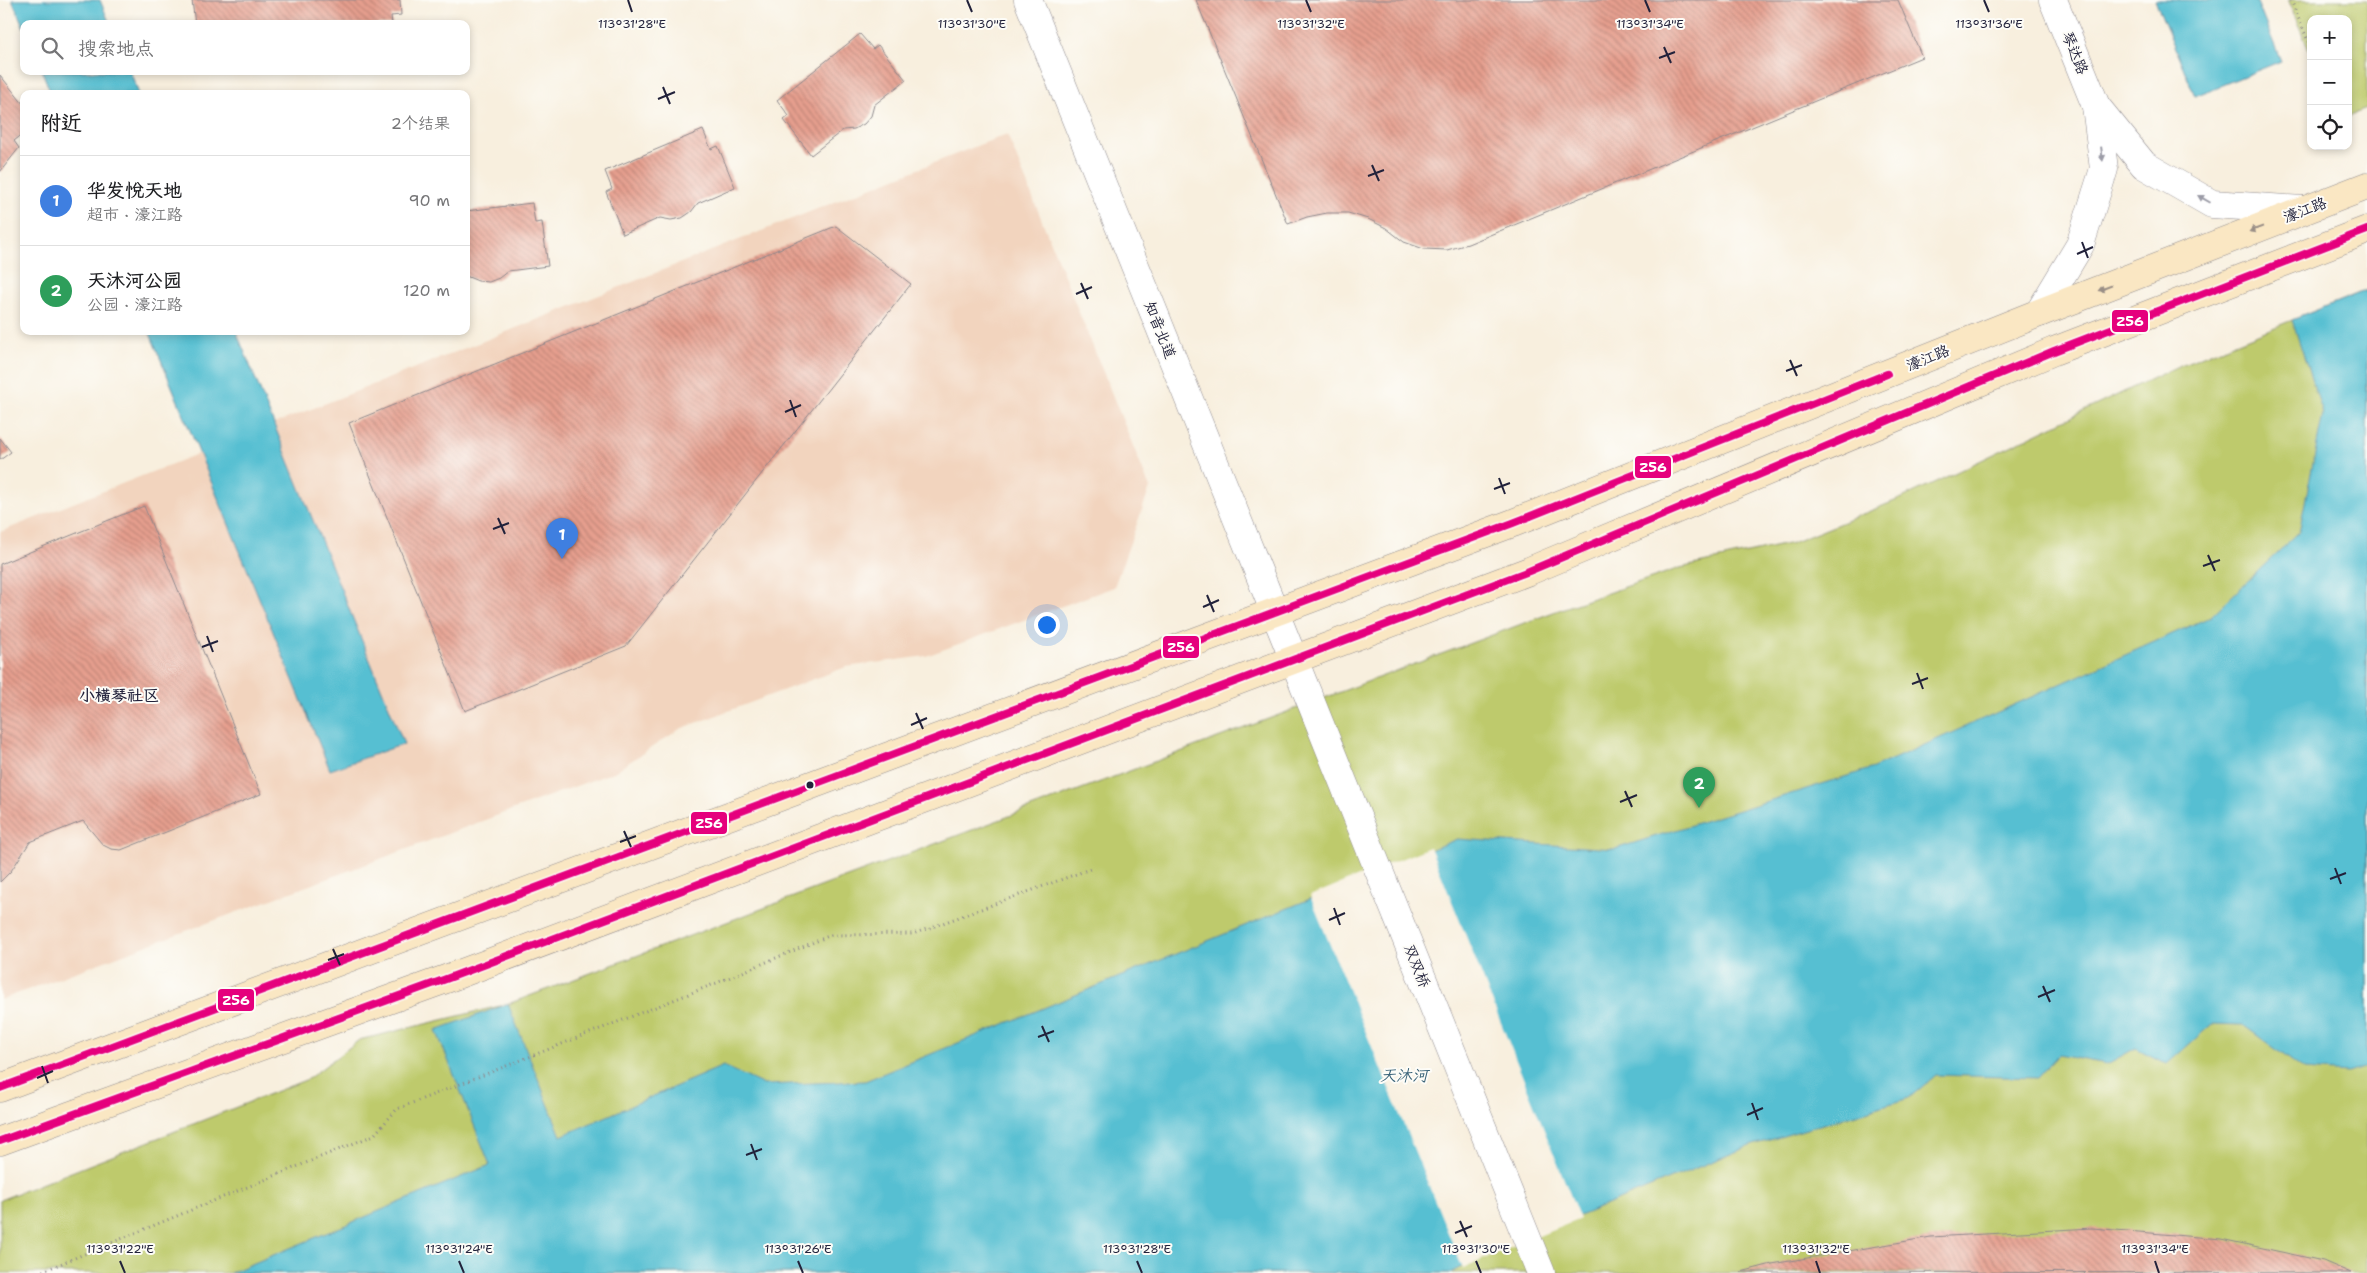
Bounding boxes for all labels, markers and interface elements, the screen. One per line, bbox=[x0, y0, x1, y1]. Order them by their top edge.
map controls bbox=[2307, 15, 2352, 150]
button: + bbox=[2307, 15, 2352, 60]
text: 113°31'28"E bbox=[598, 16, 666, 32]
text: 113°31'30"E bbox=[938, 16, 1006, 32]
text: 113°31'32"E bbox=[1277, 16, 1345, 32]
text: 113°31'34"E bbox=[1616, 16, 1684, 32]
text: 113°31'36"E bbox=[1955, 16, 2023, 32]
search box bbox=[20, 20, 470, 75]
street label: 琴达路 bbox=[2057, 28, 2093, 78]
icon: search bbox=[38, 34, 66, 62]
text: 搜索地点 bbox=[78, 36, 154, 61]
button: − bbox=[2307, 60, 2352, 105]
button: locate bbox=[2307, 105, 2352, 150]
text: 附近 bbox=[40, 109, 82, 137]
text: 2个结果 bbox=[391, 113, 450, 134]
one-way arrow bbox=[2098, 147, 2106, 163]
text: 华发悦天地 bbox=[87, 178, 182, 203]
text: 1 bbox=[52, 190, 60, 211]
text: 90 m bbox=[409, 190, 450, 211]
street label: 濠江路 bbox=[2280, 193, 2330, 227]
one-way arrow bbox=[2197, 195, 2210, 204]
text: 超市 · 濠江路 bbox=[87, 204, 182, 225]
one-way arrow bbox=[2248, 225, 2263, 233]
text: 天沐河公园 bbox=[87, 268, 182, 293]
text: 2 bbox=[50, 280, 62, 301]
text: 120 m bbox=[403, 280, 450, 301]
one-way arrow bbox=[2097, 285, 2112, 292]
text: 公园 · 濠江路 bbox=[87, 294, 182, 315]
street label: 知音北道 bbox=[1139, 298, 1181, 362]
line badge: Z56 bbox=[2111, 309, 2149, 333]
text: Z56 bbox=[2116, 312, 2144, 330]
street label: 濠江路 bbox=[1903, 340, 1953, 376]
line badge: Z56 bbox=[1634, 455, 1672, 479]
text: Z56 bbox=[1639, 458, 1667, 476]
pin: 1 bbox=[546, 518, 578, 559]
your location bbox=[1034, 612, 1060, 638]
line badge: Z56 bbox=[1162, 635, 1200, 659]
text: Z56 bbox=[1167, 638, 1195, 656]
district label: 小横琴社区 bbox=[79, 685, 159, 706]
pin: 2 bbox=[1683, 767, 1715, 808]
unlabelled marker bbox=[805, 780, 815, 790]
line badge: Z56 bbox=[690, 811, 728, 835]
text: Z56 bbox=[695, 814, 723, 832]
street label: 双双桥 bbox=[1399, 941, 1435, 991]
line badge: Z56 bbox=[217, 988, 255, 1012]
text: Z56 bbox=[222, 991, 250, 1009]
water label: 天沐河 bbox=[1380, 1065, 1431, 1086]
text: 113°31'22"E bbox=[86, 1241, 154, 1257]
text: 113°31'24"E bbox=[425, 1241, 493, 1257]
text: 113°31'26"E bbox=[764, 1241, 832, 1257]
text: 113°31'28"E bbox=[1103, 1241, 1171, 1257]
text: 113°31'30"E bbox=[1442, 1241, 1510, 1257]
text: 113°31'32"E bbox=[1782, 1241, 1850, 1257]
text: 113°31'34"E bbox=[2121, 1241, 2189, 1257]

